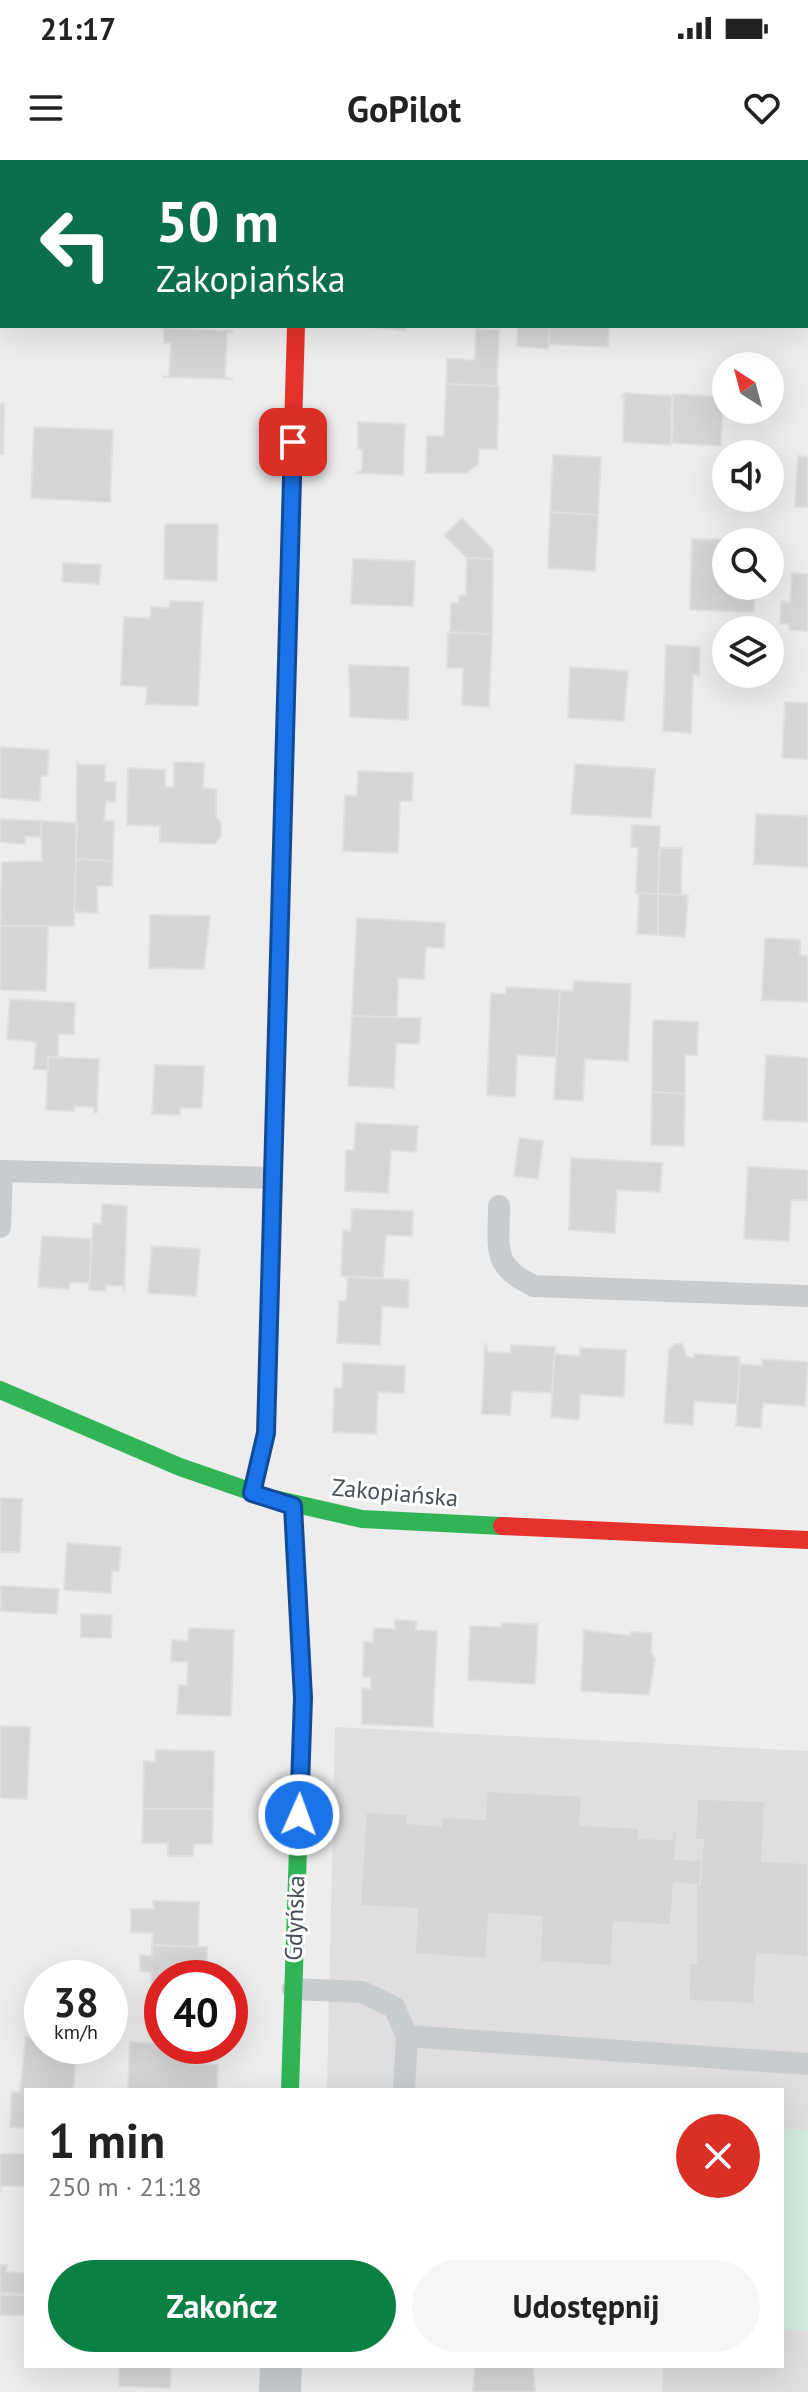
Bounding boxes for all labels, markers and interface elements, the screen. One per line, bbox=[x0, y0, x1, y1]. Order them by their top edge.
text: 21:17 bbox=[40, 9, 116, 48]
text: GoPilot bbox=[347, 85, 461, 132]
icon: menu bbox=[24, 86, 68, 130]
icon: heart bbox=[740, 86, 784, 130]
text: 50 m bbox=[156, 185, 279, 257]
icon: left bbox=[24, 192, 128, 296]
text: Zakopiańska bbox=[156, 255, 346, 302]
north arrow bbox=[712, 352, 784, 424]
map controls bbox=[712, 352, 784, 688]
pin bbox=[259, 408, 327, 476]
icon: arrive bbox=[271, 420, 315, 464]
button: sound bbox=[712, 440, 784, 512]
button: search bbox=[712, 528, 784, 600]
button: layers bbox=[712, 616, 784, 688]
street label: Zakopiańska bbox=[331, 1472, 459, 1513]
position arrow bbox=[257, 1773, 341, 1857]
street label: Gdyńska bbox=[278, 1875, 311, 1961]
speed limit sign: 40 bbox=[144, 1960, 248, 2064]
text: 38 bbox=[53, 1976, 99, 2028]
text: km/h bbox=[54, 2019, 98, 2045]
text: 1 min bbox=[48, 2109, 165, 2171]
button: close bbox=[676, 2114, 760, 2198]
text: 250 m · 21:18 bbox=[48, 2170, 202, 2203]
button: Zakończ bbox=[48, 2260, 396, 2352]
button: Udostępnij bbox=[412, 2260, 760, 2352]

